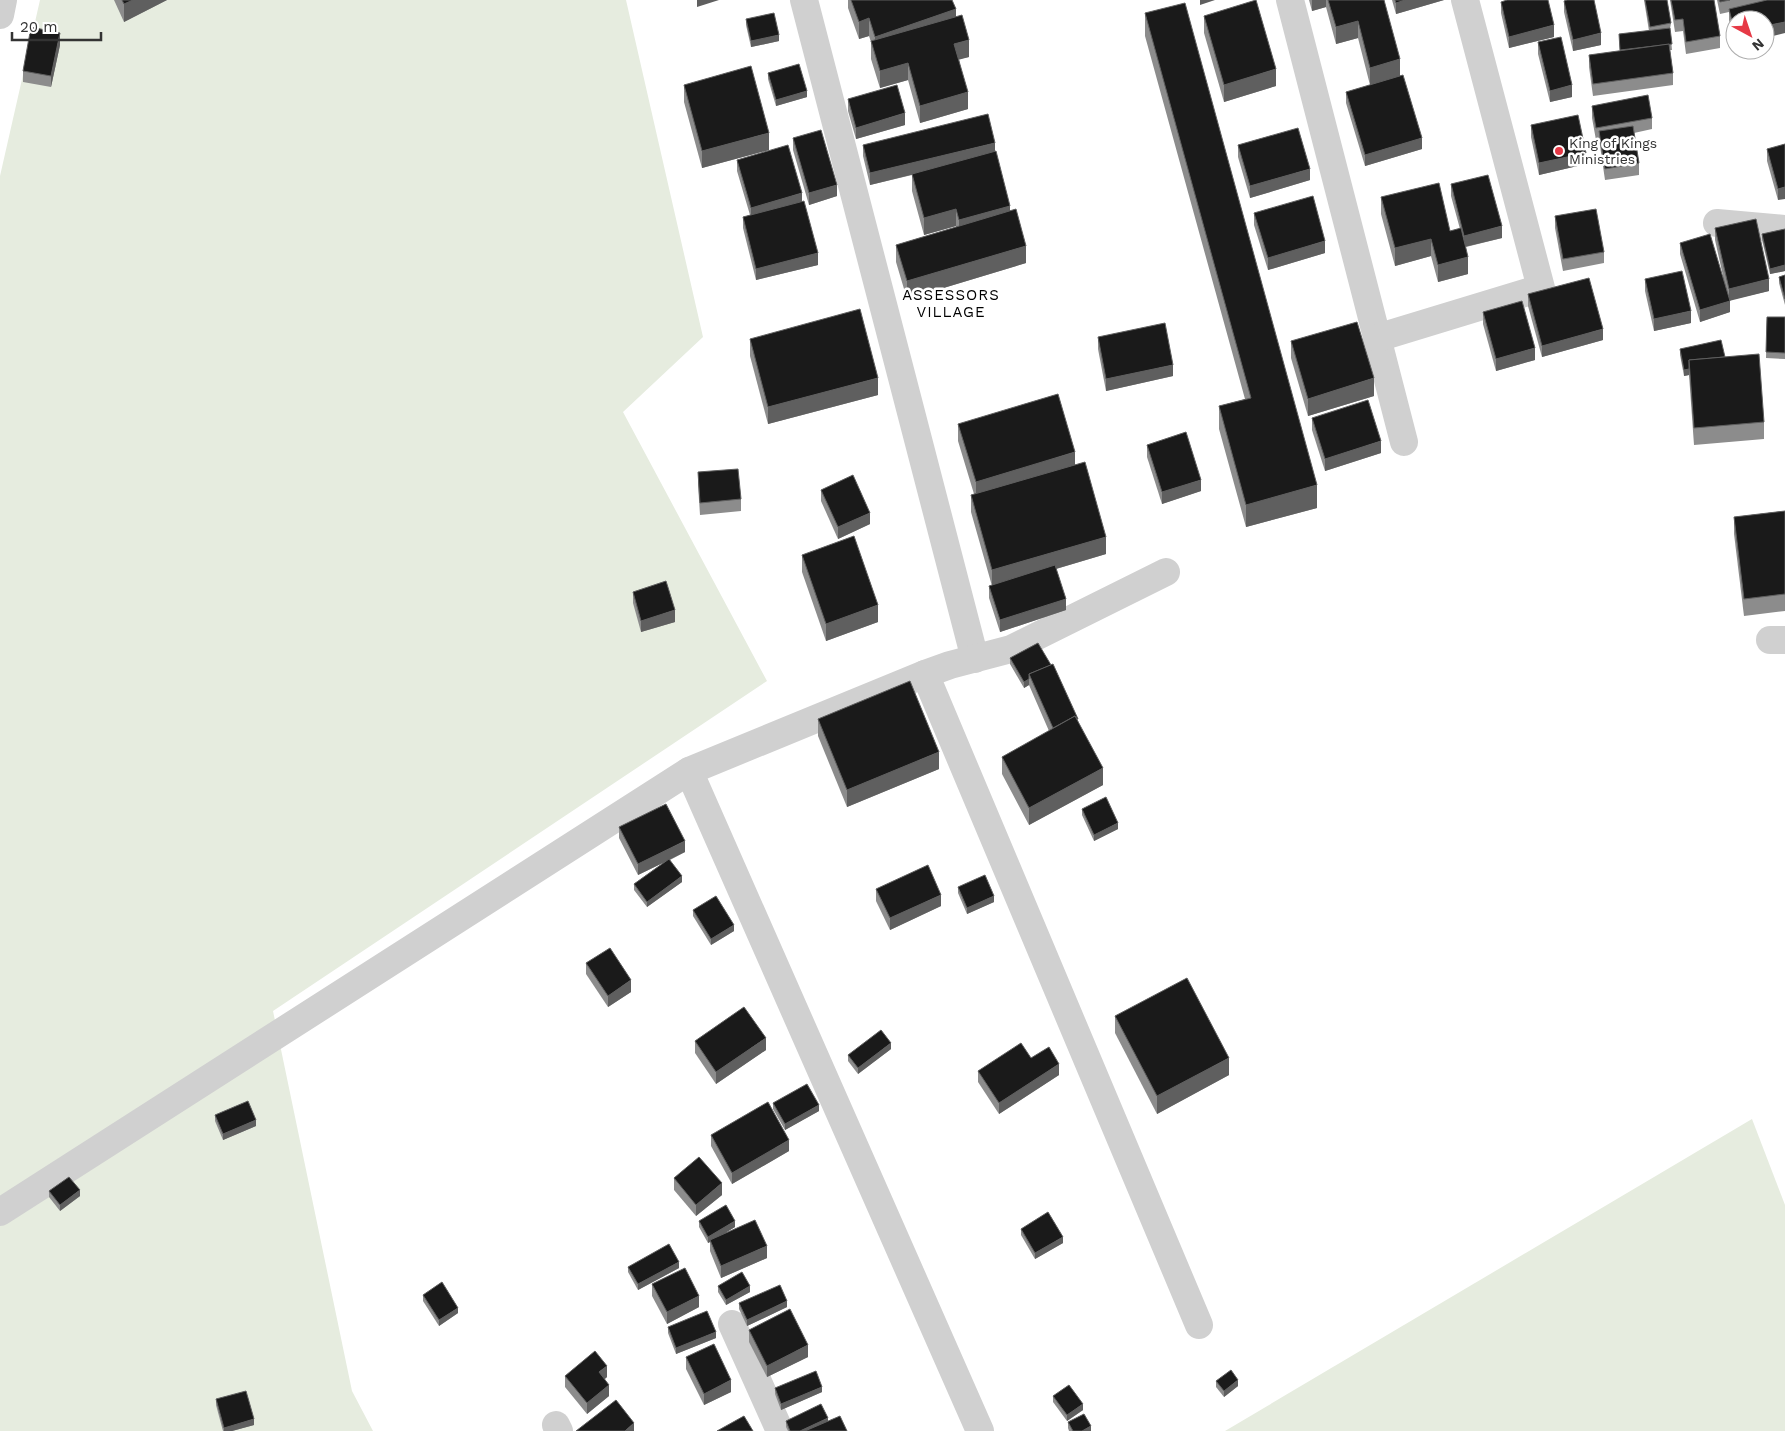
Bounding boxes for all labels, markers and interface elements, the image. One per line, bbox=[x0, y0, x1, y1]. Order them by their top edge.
scale bar bbox=[12, 10, 101, 42]
north arrow bbox=[1725, 10, 1775, 60]
text: 20 m bbox=[20, 18, 58, 36]
text: N bbox=[1749, 35, 1767, 54]
place label: King of Kings Ministries bbox=[1569, 135, 1657, 167]
marker: King of Kings Ministries bbox=[1553, 145, 1565, 157]
district label: ASSESSORS VILLAGE bbox=[902, 286, 1000, 321]

